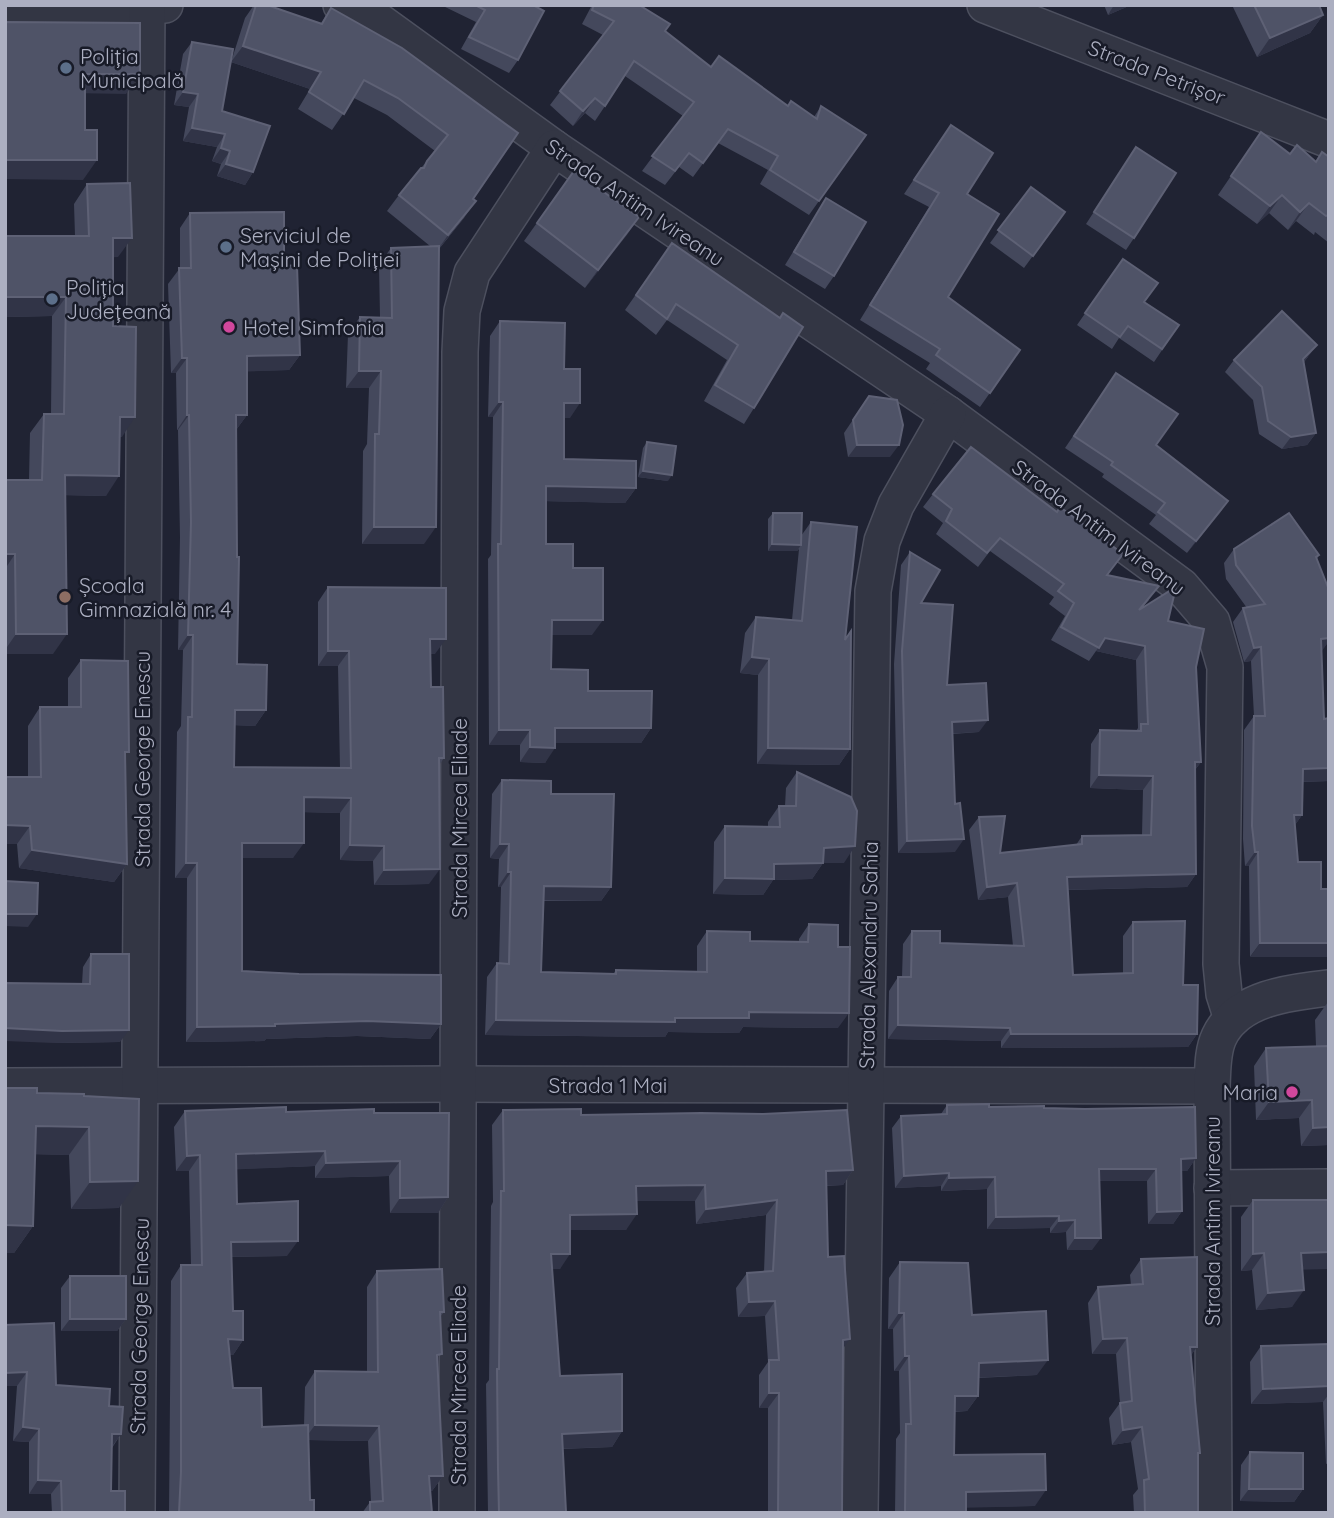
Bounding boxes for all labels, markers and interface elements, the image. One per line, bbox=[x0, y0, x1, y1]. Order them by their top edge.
street label: Strada Petrișor bbox=[1085, 34, 1229, 110]
place label: Poliția Municipală bbox=[80, 43, 184, 93]
marker: Poliția Municipală bbox=[58, 60, 74, 76]
street label: Strada Antim Ivireanu bbox=[541, 132, 729, 272]
place label: Serviciul de Mașini de Poliției bbox=[240, 222, 399, 272]
marker: Serviciul de Mașini de Poliției bbox=[218, 239, 234, 255]
place label: Poliția Județeană bbox=[66, 274, 171, 324]
marker: Poliția Județeană bbox=[44, 291, 60, 307]
place label: Hotel Simfonia bbox=[243, 314, 385, 340]
marker: Hotel Simfonia bbox=[221, 319, 237, 335]
street label: Strada Antim Ivireanu bbox=[1007, 453, 1191, 601]
place label: Școala Gimnazială nr. 4 bbox=[79, 572, 231, 622]
marker: Școala Gimnazială nr. 4 bbox=[57, 589, 73, 605]
street label: Strada George Enescu bbox=[129, 651, 155, 867]
street label: Strada Mircea Eliade bbox=[446, 718, 472, 918]
street label: Strada Alexandru Sahia bbox=[853, 841, 883, 1069]
street label: Strada 1 Mai bbox=[549, 1072, 667, 1098]
place label: Maria bbox=[1223, 1079, 1278, 1105]
marker: Maria bbox=[1284, 1084, 1300, 1100]
street label: Strada Antim Ivireanu bbox=[1199, 1116, 1225, 1326]
street label: Strada George Enescu bbox=[124, 1218, 154, 1434]
street label: Strada Mircea Eliade bbox=[445, 1285, 471, 1485]

